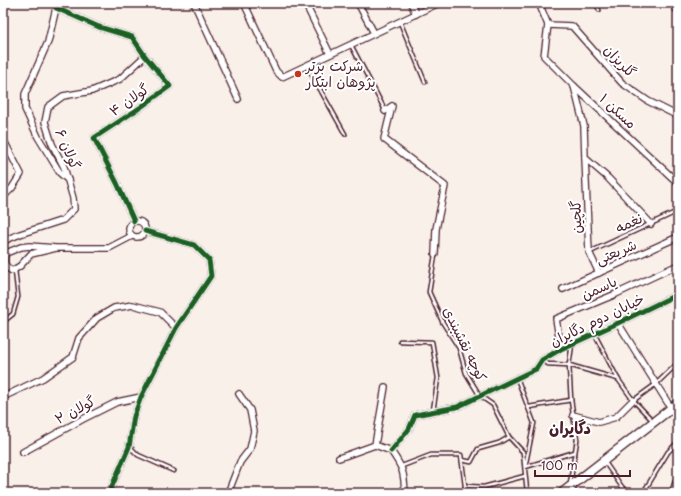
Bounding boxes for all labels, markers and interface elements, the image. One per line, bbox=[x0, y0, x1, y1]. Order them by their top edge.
street label: گلریزان bbox=[599, 39, 641, 82]
place label: شرکت برتر پژوهان ابتکار bbox=[305, 55, 376, 92]
marker: شرکت برتر پژوهان ابتکار bbox=[293, 69, 303, 79]
street label: گولان ۴ bbox=[104, 78, 153, 121]
street label: مسکن ۱ bbox=[595, 88, 642, 133]
street label: گولان ۶ bbox=[50, 125, 86, 172]
street label: گلچین bbox=[564, 200, 587, 234]
street label: نغمه bbox=[612, 207, 646, 238]
street label: شریعتی bbox=[592, 233, 640, 270]
street label: یاسمن bbox=[578, 270, 620, 305]
street label: خیابان دوم دگایران bbox=[546, 288, 648, 352]
street label: کوچه نقشبندی bbox=[438, 303, 493, 385]
street label: گولان ۲ bbox=[51, 390, 99, 429]
district label: دگایران bbox=[549, 415, 591, 439]
scale bar bbox=[535, 452, 630, 478]
text: 100 m bbox=[541, 456, 578, 474]

